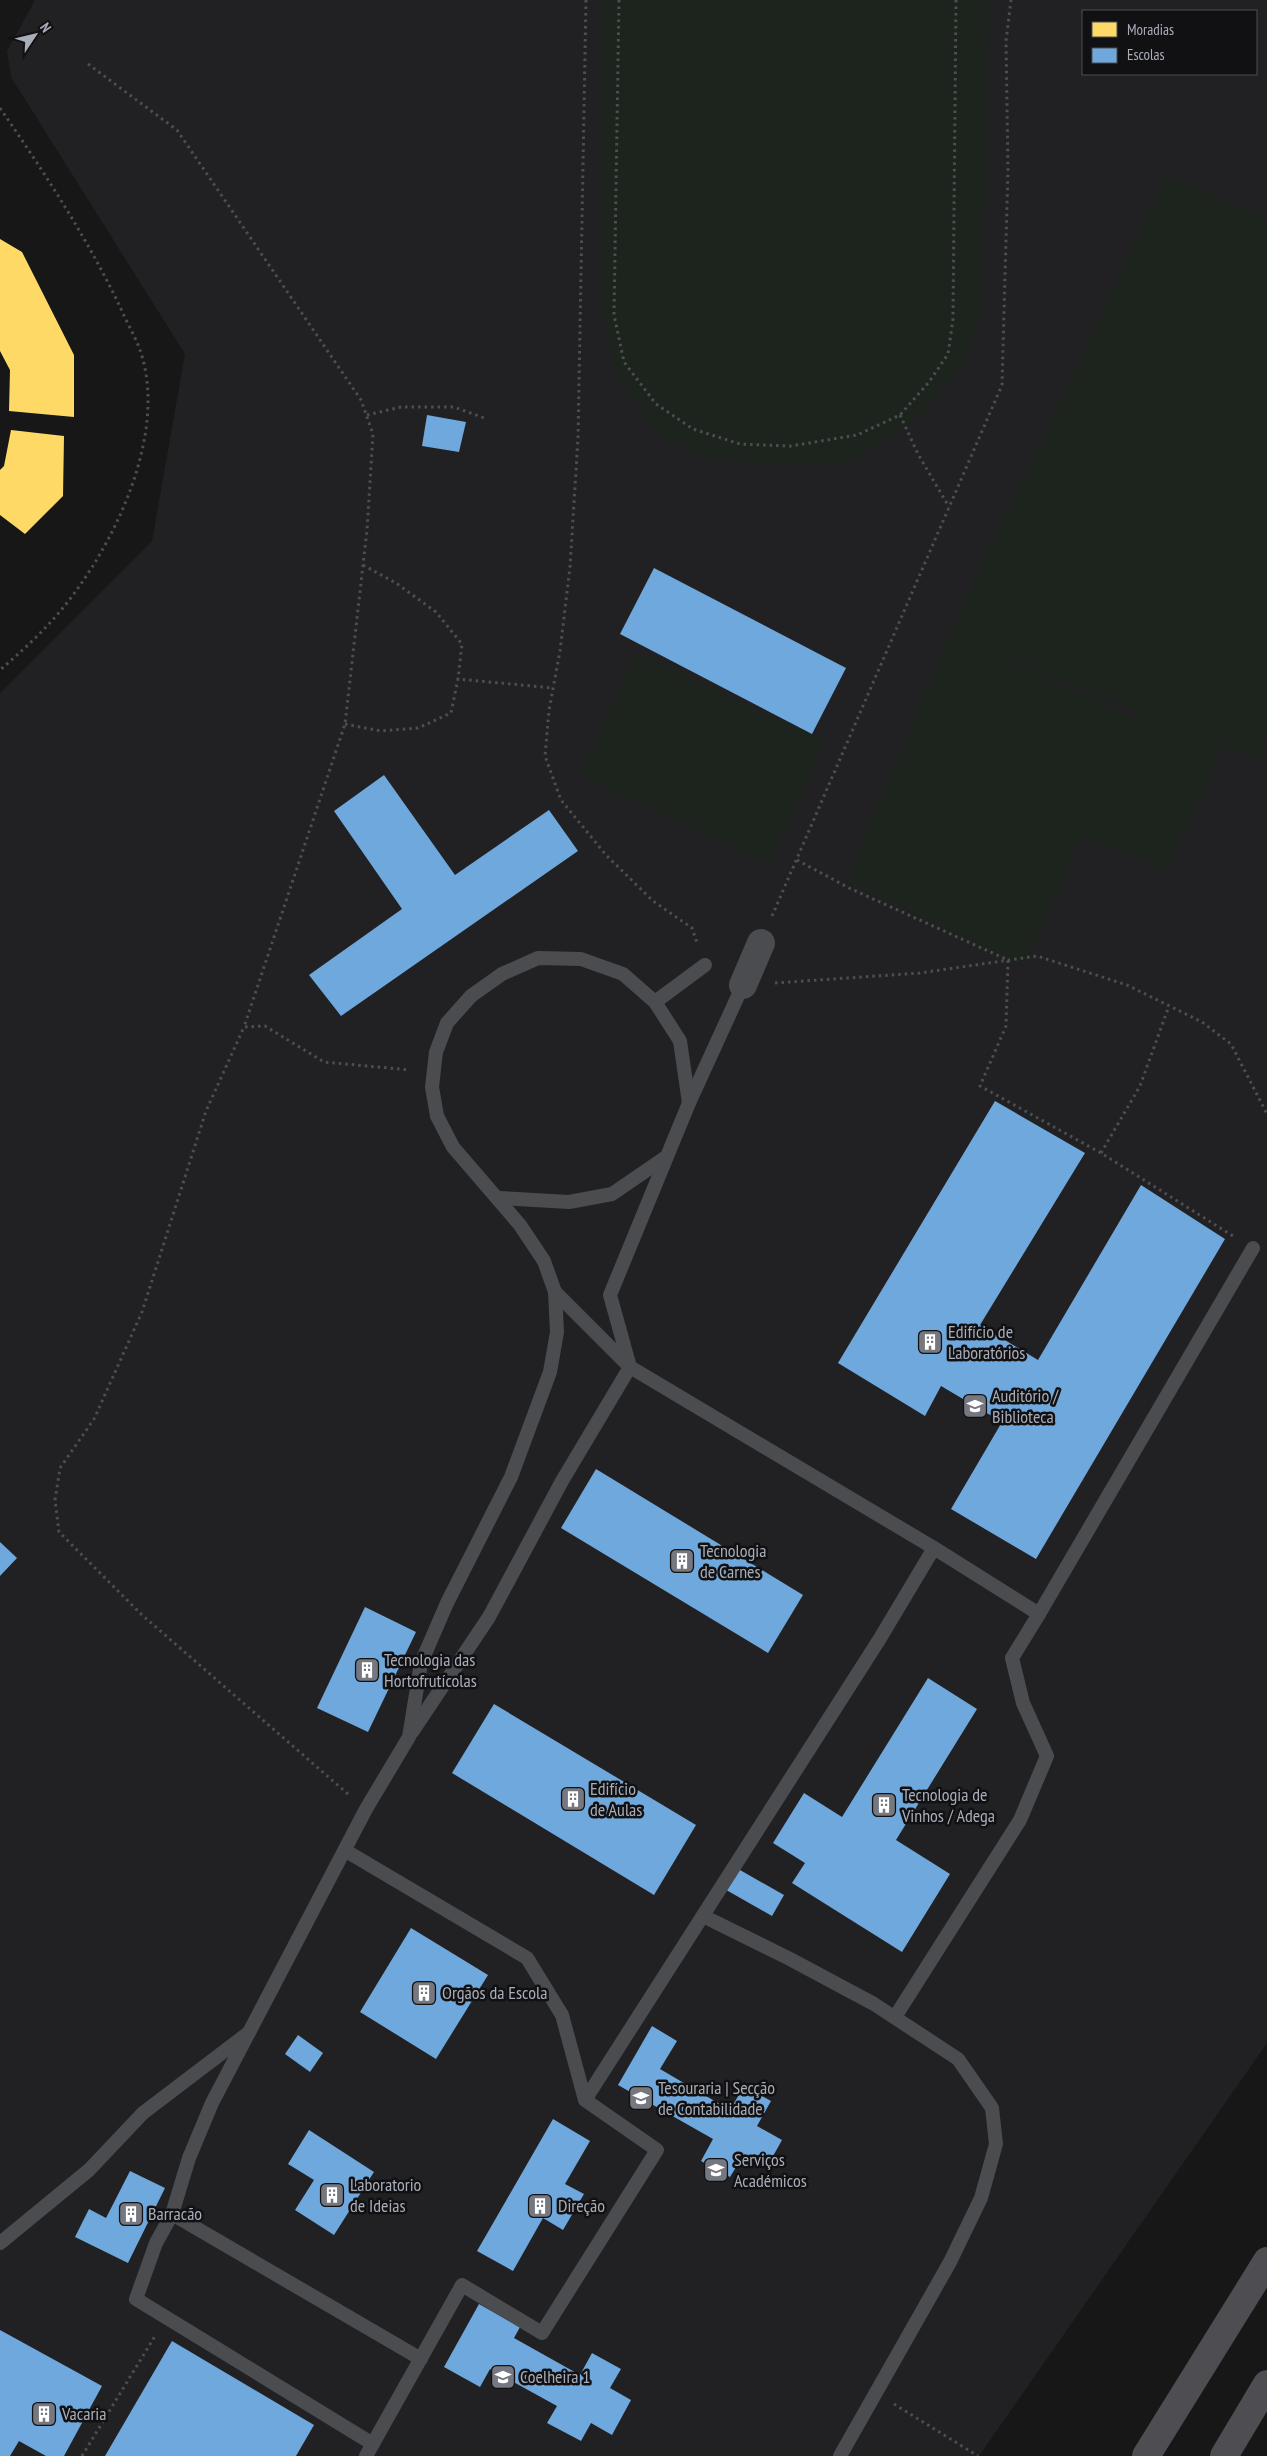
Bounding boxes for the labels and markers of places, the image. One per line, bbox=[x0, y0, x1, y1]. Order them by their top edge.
place label: Edifício de Laboratórios bbox=[948, 1320, 1025, 1364]
building icon: Edifício de Laboratórios bbox=[917, 1329, 943, 1355]
place label: Auditório / Biblioteca bbox=[992, 1384, 1059, 1428]
school or university icon: Auditório / Biblioteca bbox=[962, 1393, 988, 1419]
place label: Tecnologia de Carnes bbox=[700, 1539, 766, 1583]
building icon: Tecnologia de Carnes bbox=[669, 1548, 695, 1574]
place label: Tecnologia das Hortofrutícolas bbox=[384, 1648, 477, 1692]
building icon: Tecnologia das Hortofrutícolas bbox=[354, 1657, 380, 1683]
place label: Edifício de Aulas bbox=[590, 1777, 642, 1821]
place label: Tecnologia de Vinhos / Adega bbox=[901, 1783, 995, 1827]
building icon: Edifício de Aulas bbox=[560, 1786, 586, 1812]
building icon: Tecnologia de Vinhos / Adega bbox=[871, 1792, 897, 1818]
building icon: Orgãos da Escola bbox=[411, 1980, 437, 2006]
place label: Orgãos da Escola bbox=[442, 1981, 547, 2004]
place label: Tesouraria | Secção de Contabilidade bbox=[658, 2076, 775, 2120]
school or university icon: Tesouraria | Secção de Contabilidade bbox=[628, 2085, 654, 2111]
place label: Serviços Académicos bbox=[734, 2148, 807, 2192]
school or university icon: Serviços Académicos bbox=[703, 2157, 729, 2183]
place label: Laboratorio de Ideias bbox=[350, 2173, 422, 2217]
building icon: Laboratorio de Ideias bbox=[319, 2182, 345, 2208]
building icon: Direção bbox=[527, 2193, 553, 2219]
place label: Direção bbox=[558, 2194, 605, 2217]
building icon: Barracão bbox=[118, 2201, 144, 2227]
place label: Barracão bbox=[148, 2202, 202, 2225]
school or university icon: Coelheira 1 bbox=[490, 2364, 516, 2390]
place label: Coelheira 1 bbox=[520, 2365, 590, 2388]
building icon: Vacaria bbox=[31, 2401, 57, 2427]
place label: Vacaria bbox=[61, 2402, 106, 2425]

